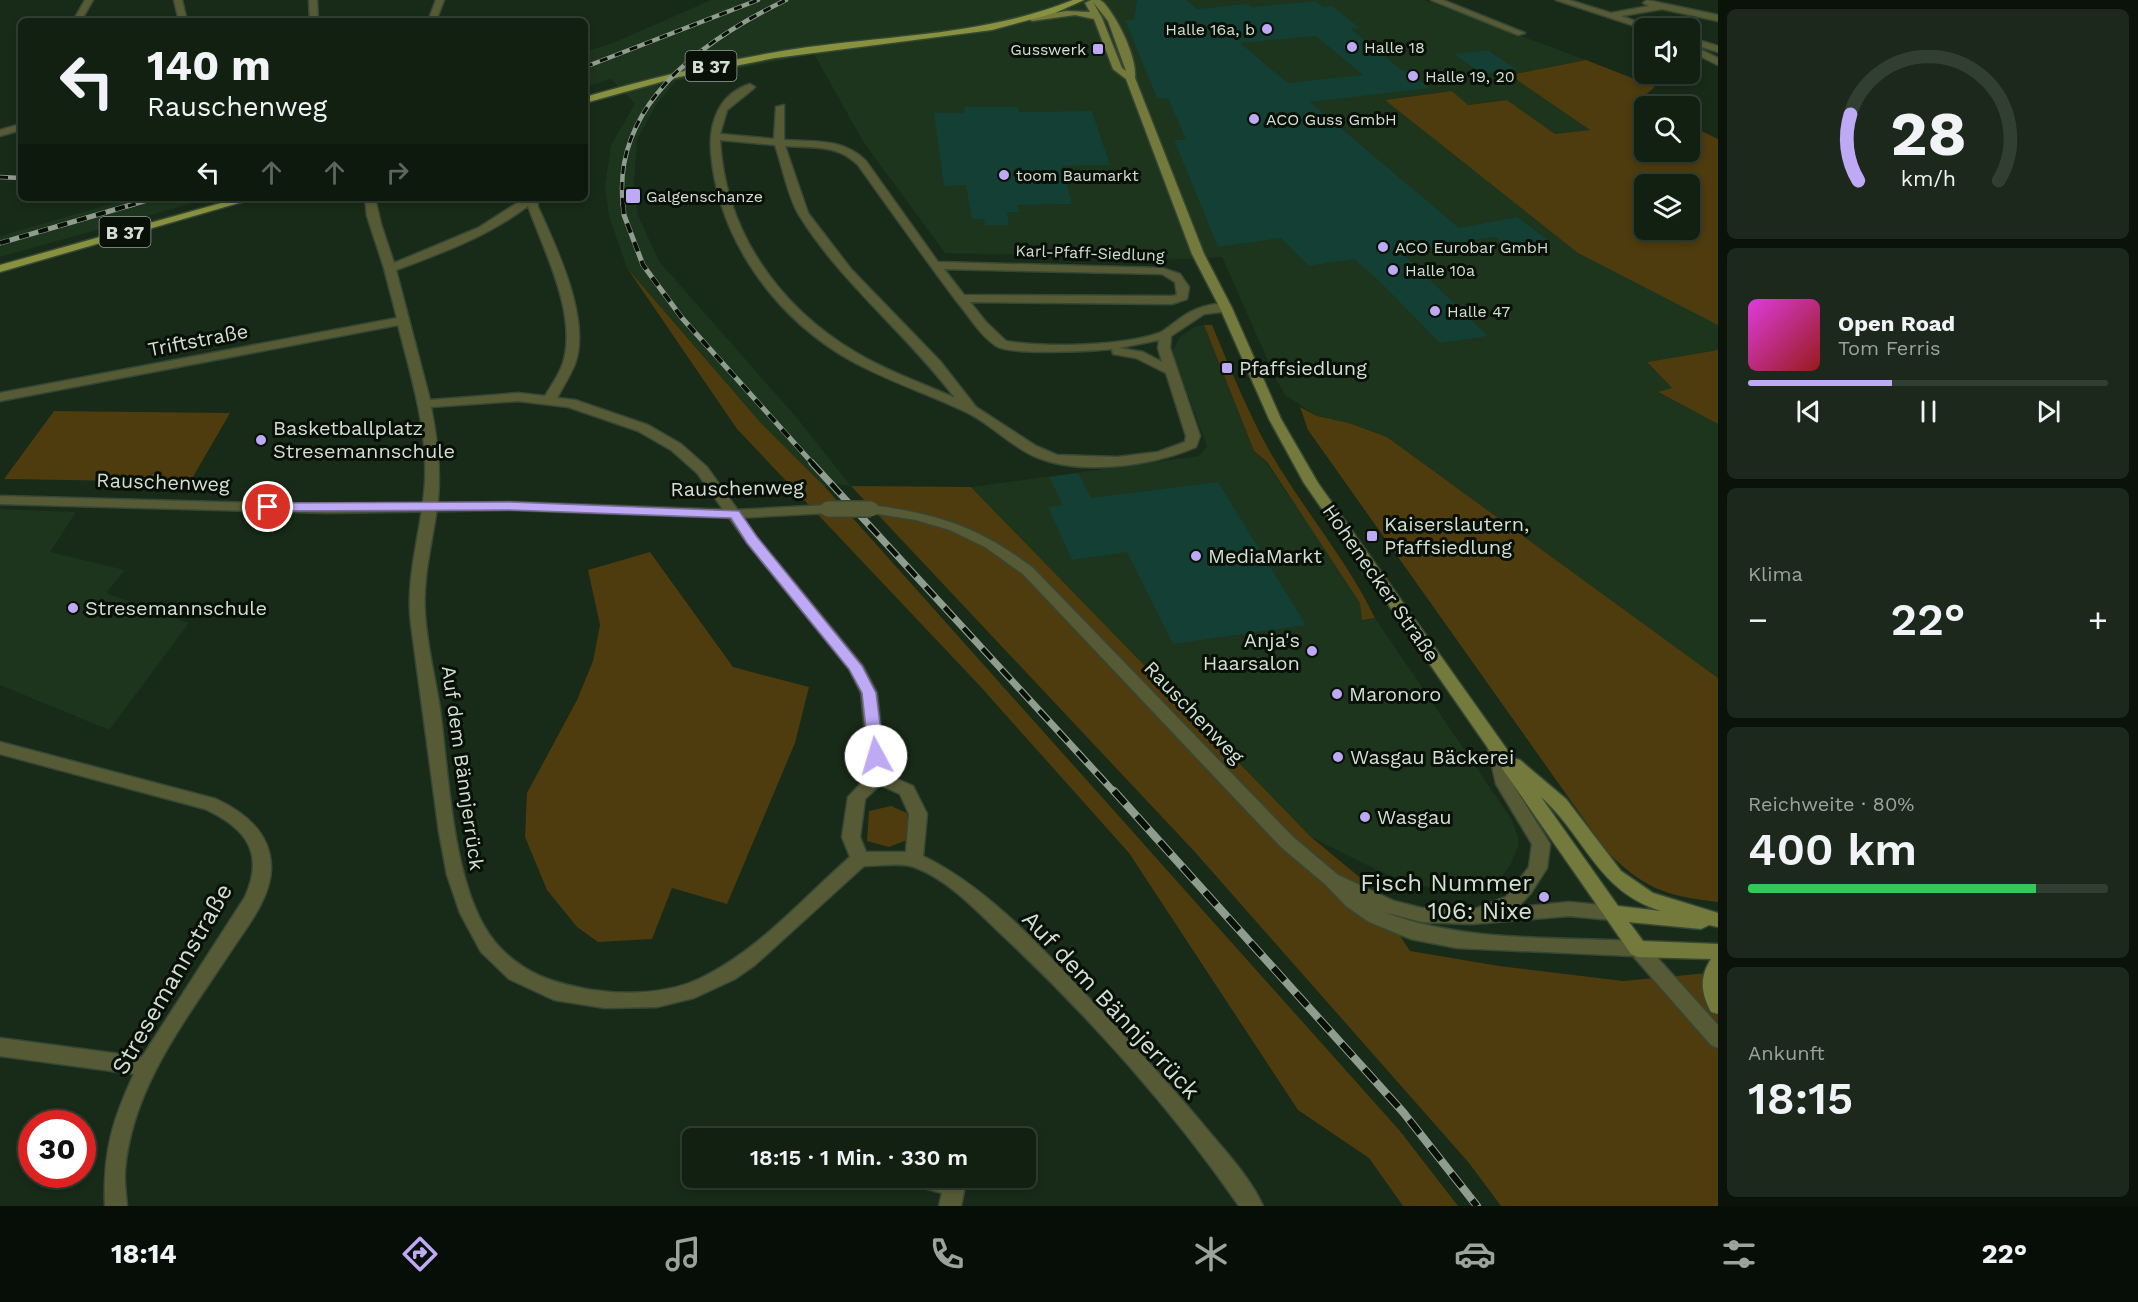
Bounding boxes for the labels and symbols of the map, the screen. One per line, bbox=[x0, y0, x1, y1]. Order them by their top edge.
place label: Halle 16a, b bbox=[1165, 20, 1255, 39]
marker: Halle 16a, b bbox=[1260, 22, 1274, 36]
place label: Halle 18 bbox=[1364, 38, 1425, 57]
place label: Gusswerk bbox=[1010, 40, 1086, 59]
marker: Halle 18 bbox=[1345, 40, 1359, 54]
marker: Gusswerk bbox=[1091, 42, 1105, 56]
road number: B 37 bbox=[686, 51, 736, 81]
place label: Halle 19, 20 bbox=[1425, 67, 1515, 86]
marker: Halle 19, 20 bbox=[1406, 69, 1420, 83]
place label: ACO Guss GmbH bbox=[1266, 110, 1397, 129]
marker: ACO Guss GmbH bbox=[1247, 112, 1261, 126]
place label: toom Baumarkt bbox=[1016, 166, 1139, 185]
marker: toom Baumarkt bbox=[997, 168, 1011, 182]
marker: Galgenschanze bbox=[624, 187, 642, 205]
place label: Galgenschanze bbox=[646, 187, 763, 206]
road number: B 37 bbox=[100, 217, 150, 247]
place label: ACO Eurobar GmbH bbox=[1395, 238, 1549, 257]
marker: ACO Eurobar GmbH bbox=[1376, 240, 1390, 254]
street label: Karl-Pfaff-Siedlung bbox=[1015, 241, 1165, 265]
place label: Halle 10a bbox=[1405, 261, 1475, 280]
marker: Halle 10a bbox=[1386, 263, 1400, 277]
place label: Halle 47 bbox=[1447, 302, 1510, 321]
marker: Halle 47 bbox=[1428, 304, 1442, 318]
street label: Triftstraße bbox=[146, 319, 250, 361]
place label: Pfaffsiedlung bbox=[1239, 356, 1367, 380]
marker: Pfaffsiedlung bbox=[1220, 361, 1234, 375]
place label: Basketballplatz Stresemannschule bbox=[273, 416, 455, 463]
marker: Basketballplatz Stresemannschule bbox=[254, 433, 268, 447]
street label: Rauschenweg bbox=[96, 468, 230, 496]
street label: Rauschenweg bbox=[670, 475, 804, 501]
pin bbox=[242, 481, 293, 532]
street label: Hohenecker Straße bbox=[1318, 500, 1444, 666]
place label: Kaiserslautern, Pfaffsiedlung bbox=[1384, 512, 1529, 559]
marker: Kaiserslautern, Pfaffsiedlung bbox=[1365, 529, 1379, 543]
place label: MediaMarkt bbox=[1208, 544, 1322, 568]
marker: MediaMarkt bbox=[1189, 549, 1203, 563]
place label: Stresemannschule bbox=[85, 596, 267, 620]
marker: Stresemannschule bbox=[66, 601, 80, 615]
place label: Anja's Haarsalon bbox=[1203, 628, 1300, 675]
marker: Anja's Haarsalon bbox=[1305, 644, 1319, 658]
street label: Rauschenweg bbox=[1139, 656, 1249, 769]
street label: Auf dem Bännjerrück bbox=[437, 664, 489, 872]
place label: Maronoro bbox=[1349, 682, 1441, 706]
marker: Maronoro bbox=[1330, 687, 1344, 701]
position arrow bbox=[844, 724, 908, 788]
place label: Wasgau Bäckerei bbox=[1350, 745, 1514, 769]
marker: Wasgau Bäckerei bbox=[1331, 750, 1345, 764]
place label: Wasgau bbox=[1377, 805, 1452, 829]
marker: Wasgau bbox=[1358, 810, 1372, 824]
place label: Fisch Nummer 106: Nixe bbox=[1360, 869, 1532, 925]
street label: Stresemannstraße bbox=[106, 879, 238, 1079]
marker: Fisch Nummer 106: Nixe bbox=[1537, 890, 1551, 904]
street label: Auf dem Bännjerrück bbox=[1016, 905, 1206, 1105]
speed limit sign: 30 bbox=[18, 1110, 96, 1188]

